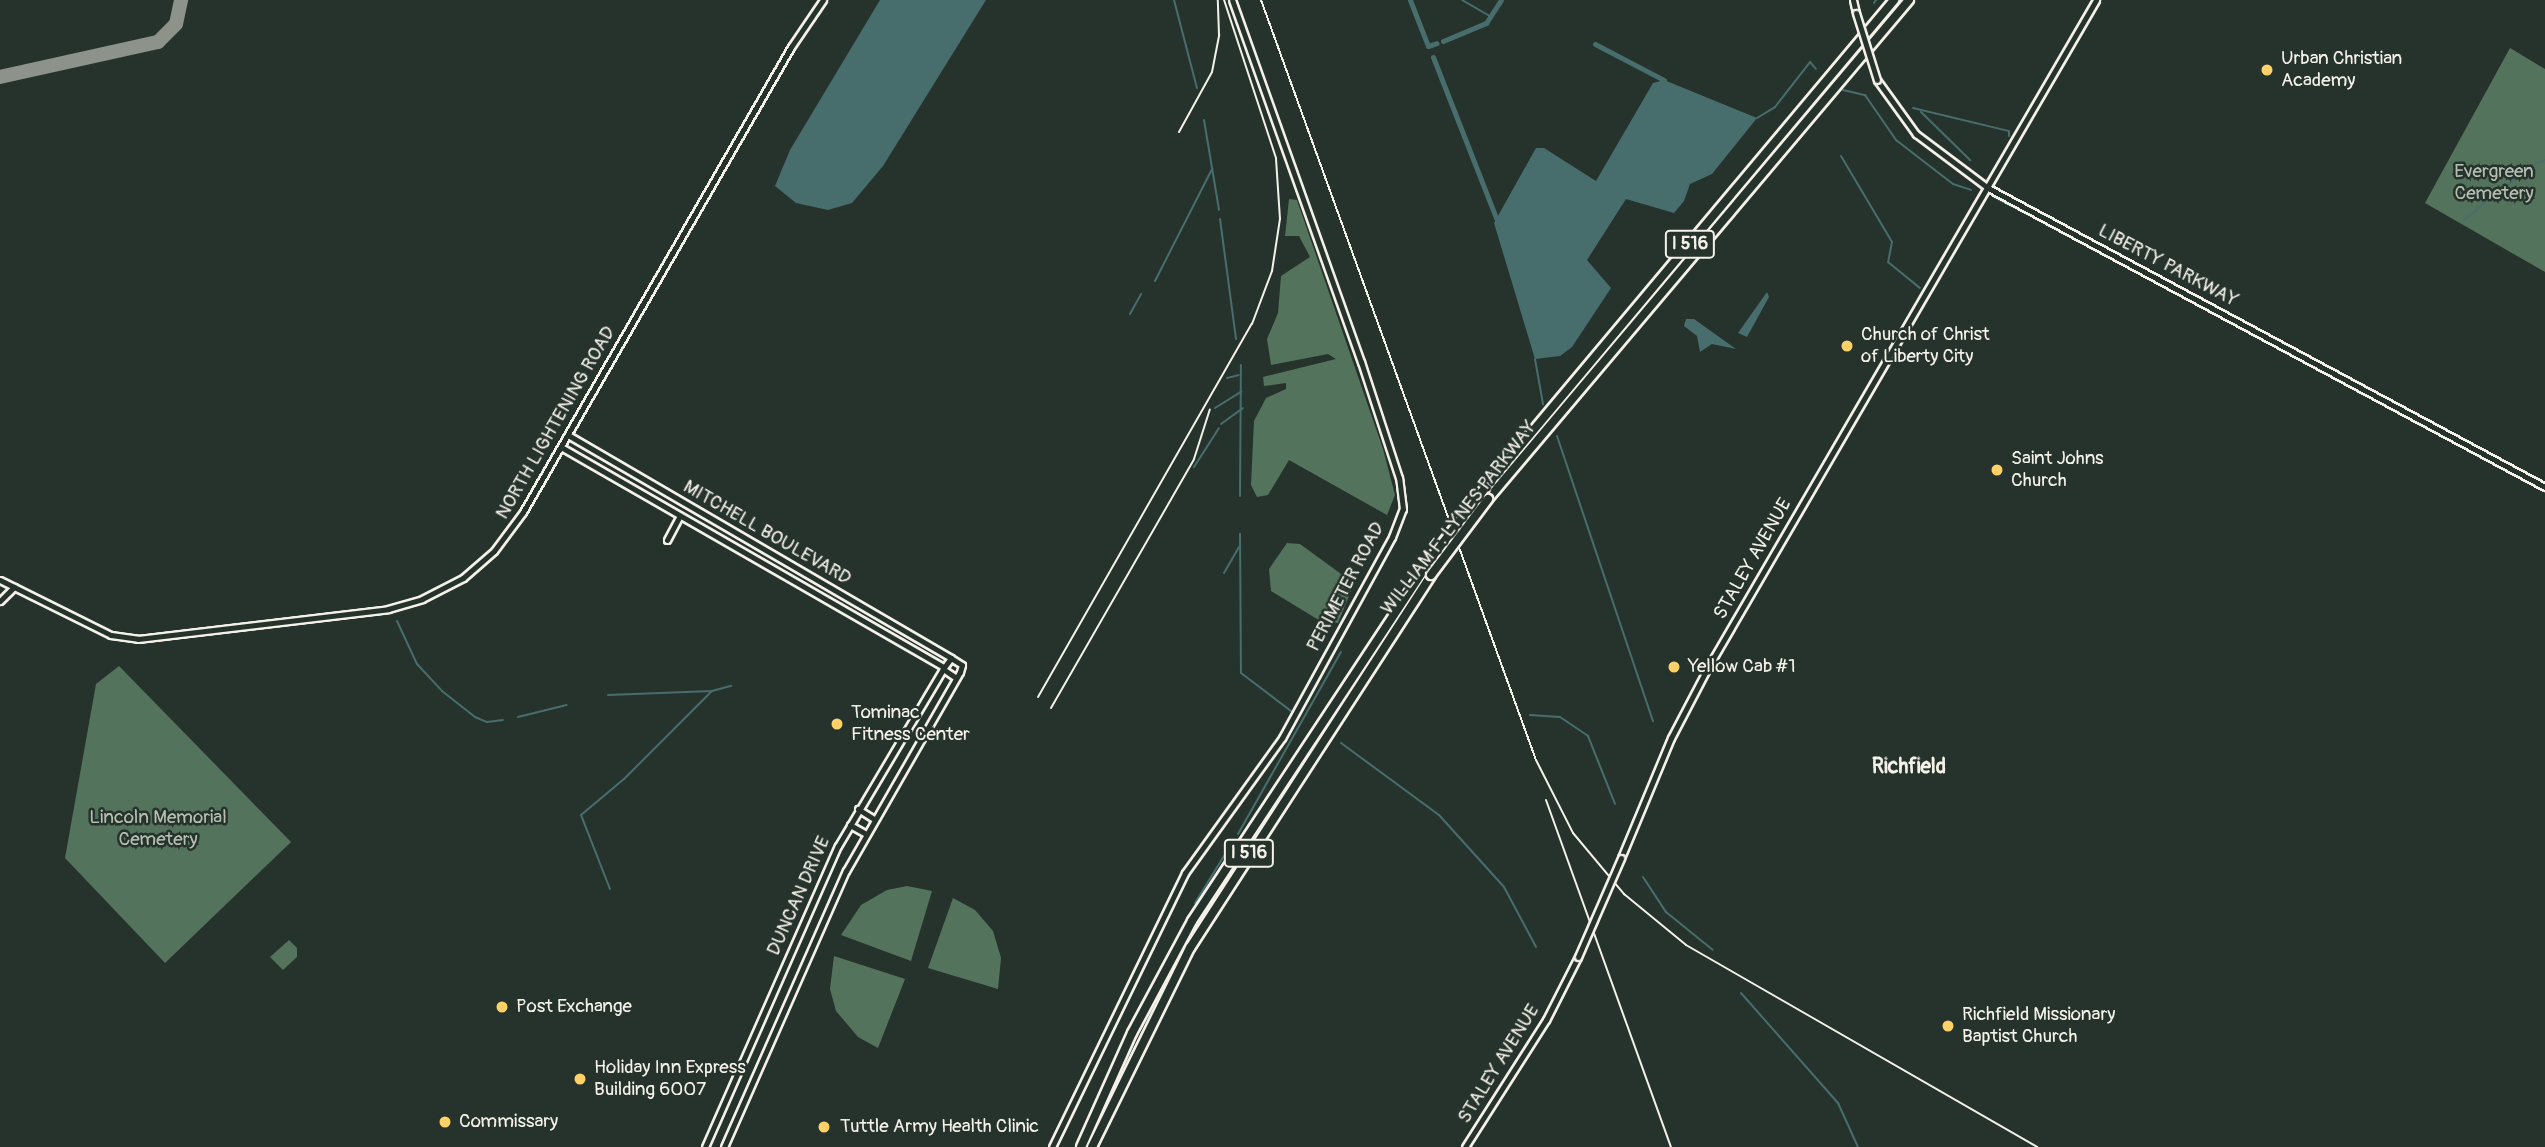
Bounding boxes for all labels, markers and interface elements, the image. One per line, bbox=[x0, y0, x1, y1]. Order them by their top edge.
place label: Urban Christian Academy bbox=[2281, 48, 2402, 92]
marker: Urban Christian Academy bbox=[2259, 62, 2275, 78]
park label: Evergreen Cemetery bbox=[2454, 161, 2534, 205]
street label: LIBERTY PARKWAY bbox=[2094, 220, 2242, 312]
road number: I 516 bbox=[1664, 230, 1716, 258]
street label: NORTH LIGHTENING ROAD bbox=[491, 323, 621, 523]
place label: Church of Christ of Liberty City bbox=[1861, 324, 1990, 368]
marker: Church of Christ of Liberty City bbox=[1839, 338, 1855, 354]
street label: WILLIAM F. LYNES PARKWAY bbox=[1376, 417, 1542, 619]
place label: Saint Johns Church bbox=[2011, 448, 2104, 492]
marker: Saint Johns Church bbox=[1989, 462, 2005, 478]
street label: MITCHELL BOULEVARD bbox=[679, 476, 855, 590]
street label: STALEY AVENUE bbox=[1709, 494, 1797, 624]
street label: PERIMETER ROAD bbox=[1302, 518, 1390, 656]
place label: Yellow Cab #1 bbox=[1688, 656, 1796, 678]
marker: Yellow Cab #1 bbox=[1666, 659, 1682, 675]
place label: Tominac Fitness Center bbox=[851, 702, 970, 746]
marker: Tominac Fitness Center bbox=[829, 716, 845, 732]
district label: Richfield bbox=[1872, 754, 1946, 780]
park label: Lincoln Memorial Cemetery bbox=[89, 807, 227, 851]
street label: DUNCAN DRIVE bbox=[763, 833, 835, 959]
road number: I 516 bbox=[1223, 838, 1275, 868]
place label: Post Exchange bbox=[516, 996, 632, 1018]
marker: Post Exchange bbox=[494, 999, 510, 1015]
street label: STALEY AVENUE bbox=[1453, 1000, 1545, 1128]
place label: Richfield Missionary Baptist Church bbox=[1962, 1004, 2115, 1048]
marker: Richfield Missionary Baptist Church bbox=[1940, 1018, 1956, 1034]
place label: Holiday Inn Express Building 6007 bbox=[594, 1057, 746, 1101]
marker: Holiday Inn Express Building 6007 bbox=[572, 1071, 588, 1087]
place label: Commissary bbox=[459, 1111, 558, 1133]
marker: Commissary bbox=[437, 1114, 453, 1130]
place label: Tuttle Army Health Clinic bbox=[840, 1116, 1039, 1138]
marker: Tuttle Army Health Clinic bbox=[814, 1117, 834, 1137]

